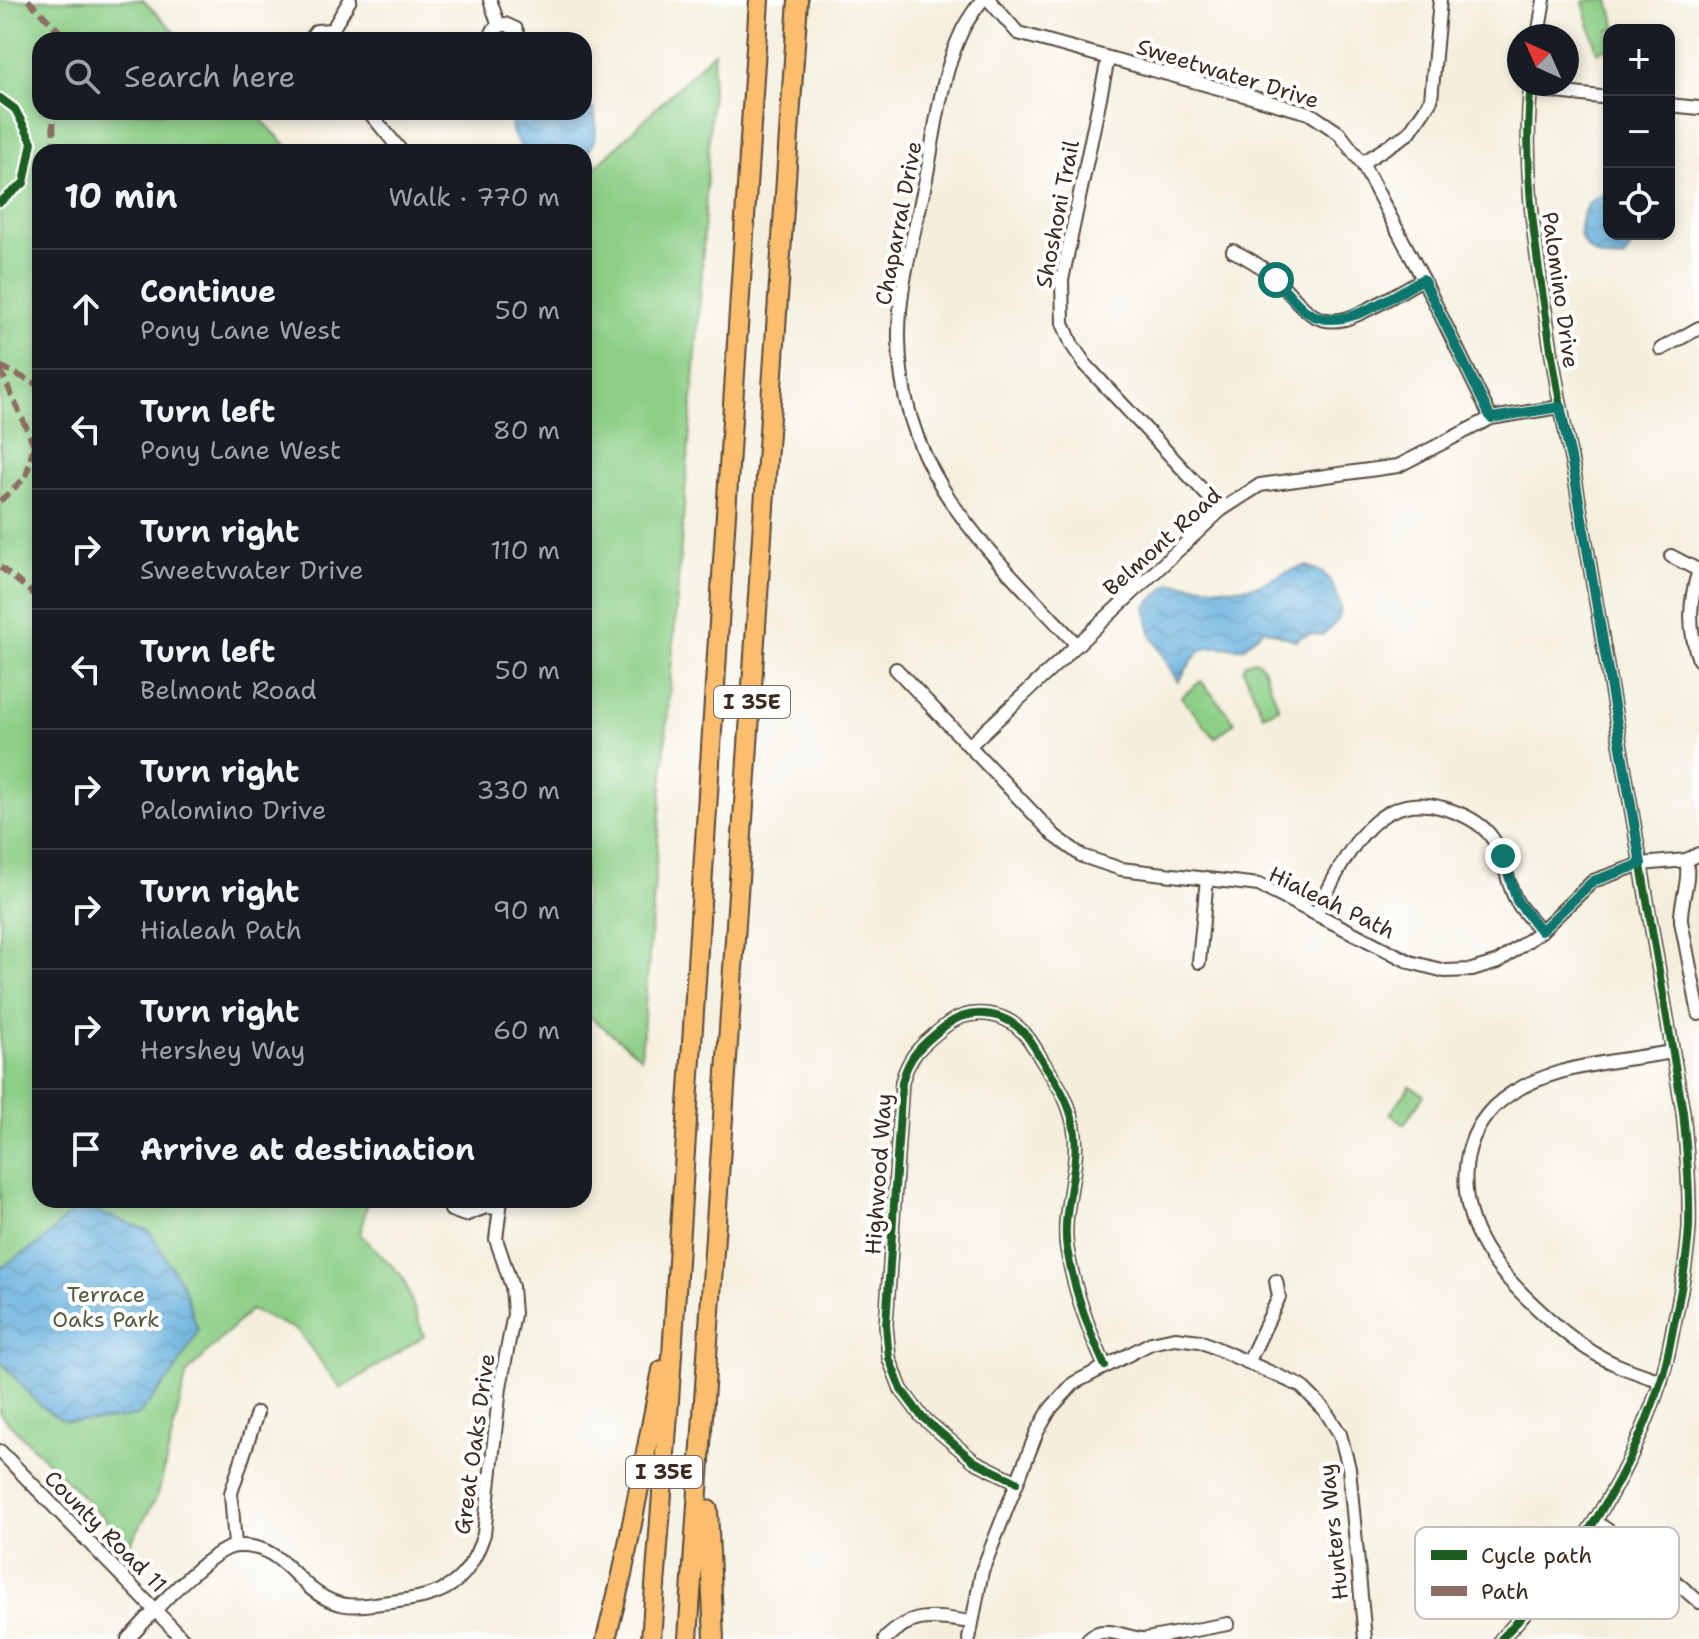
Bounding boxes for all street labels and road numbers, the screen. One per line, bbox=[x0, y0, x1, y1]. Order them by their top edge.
street label: Sweetwater Drive bbox=[1133, 32, 1323, 115]
street label: Shoshoni Trail bbox=[1029, 137, 1086, 290]
street label: Chaparral Drive bbox=[868, 139, 929, 308]
street label: Palomino Drive bbox=[1535, 210, 1586, 370]
street label: Belmont Road bbox=[1097, 481, 1228, 602]
road number: I 35E bbox=[714, 686, 790, 718]
street label: Hialeah Path bbox=[1264, 859, 1400, 946]
street label: Highwood Way bbox=[858, 1092, 899, 1256]
street label: Great Oaks Drive bbox=[447, 1352, 502, 1537]
road number: I 35E bbox=[626, 1456, 702, 1488]
street label: Hunters Way bbox=[1312, 1462, 1355, 1602]
street label: County Road 11 bbox=[38, 1464, 173, 1599]

